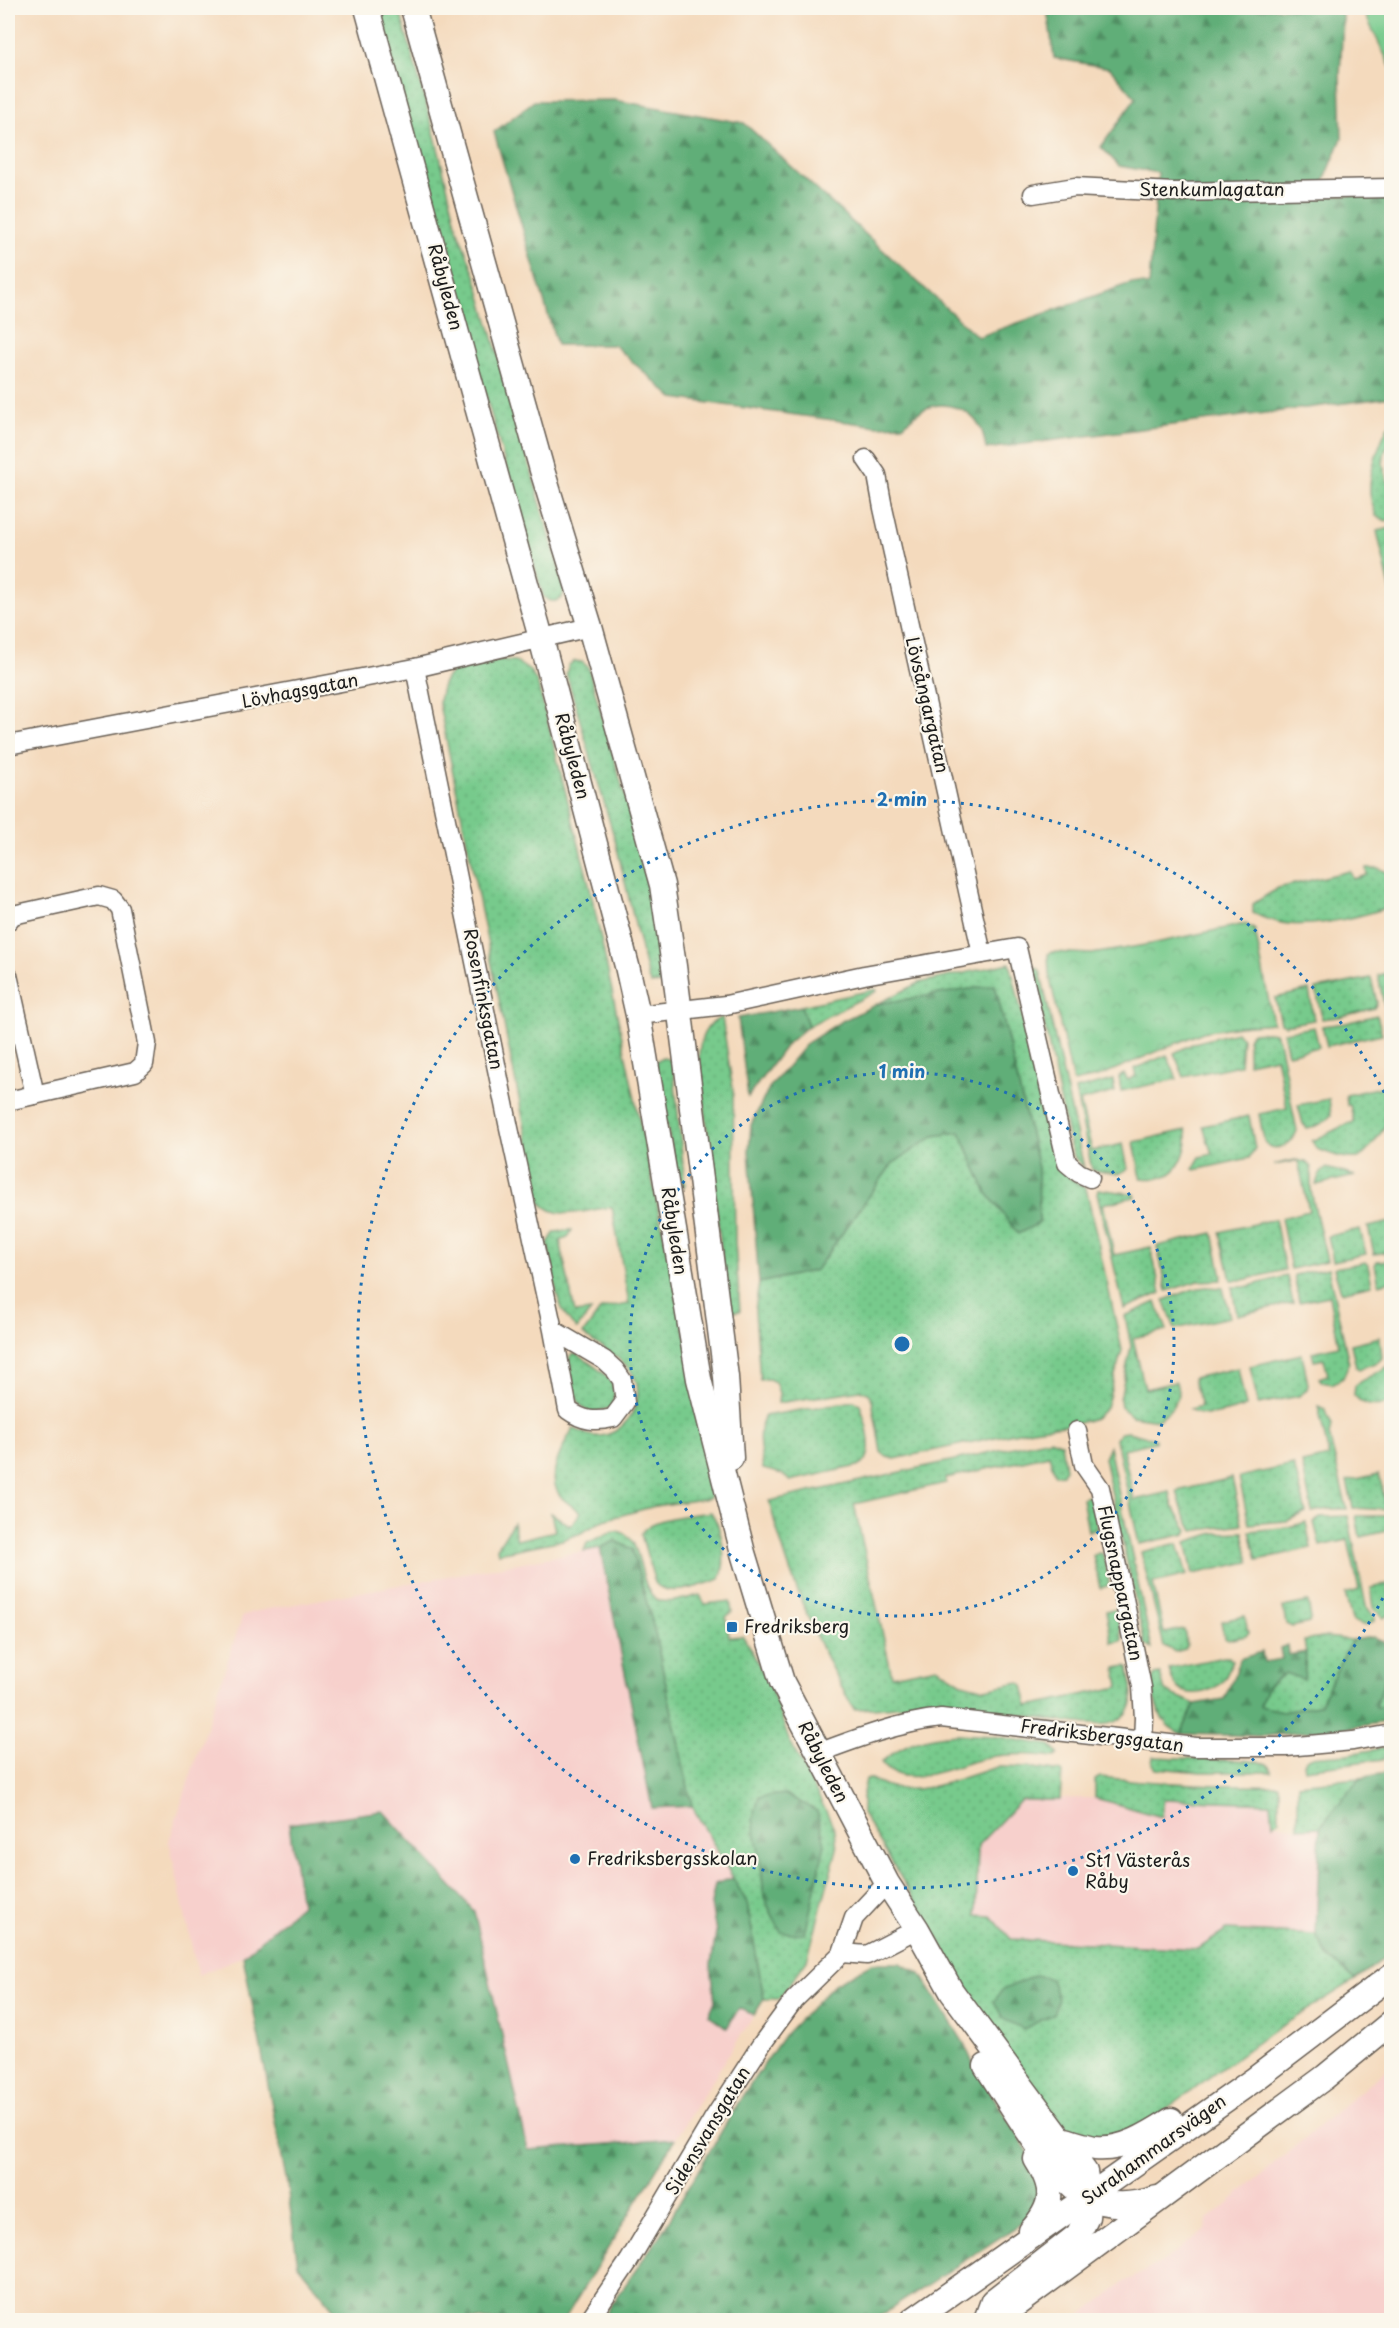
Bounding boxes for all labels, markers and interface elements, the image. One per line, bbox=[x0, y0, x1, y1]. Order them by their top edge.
street label: Stenkumlagatan bbox=[1139, 175, 1285, 202]
street label: Råbyleden bbox=[422, 240, 471, 333]
street label: Lövsångargatan bbox=[900, 634, 957, 775]
street label: Lövhagsgatan bbox=[239, 665, 360, 714]
street label: Råbyleden bbox=[549, 709, 598, 802]
text: 2 min bbox=[877, 785, 927, 812]
street label: Rosenfinksgatan bbox=[458, 926, 511, 1072]
text: 1 min bbox=[879, 1057, 925, 1084]
street label: Råbyleden bbox=[655, 1185, 696, 1277]
centre of rings bbox=[892, 1334, 912, 1354]
street label: Flugsnappargatan bbox=[1092, 1502, 1151, 1663]
place label: Fredriksberg bbox=[744, 1612, 849, 1639]
marker: Fredriksberg bbox=[725, 1620, 739, 1634]
street label: Fredriksbergsgatan bbox=[1019, 1711, 1185, 1758]
street label: Råbyleden bbox=[792, 1716, 857, 1807]
place label: Fredriksbergsskolan bbox=[587, 1844, 758, 1871]
place label: St1 Västerås Råby bbox=[1085, 1846, 1190, 1894]
marker: Fredriksbergsskolan bbox=[568, 1852, 582, 1866]
marker: St1 Västerås Råby bbox=[1066, 1864, 1080, 1878]
street label: Sidensvansgatan bbox=[658, 2061, 756, 2200]
street label: Surahammarsvägen bbox=[1075, 2087, 1231, 2211]

